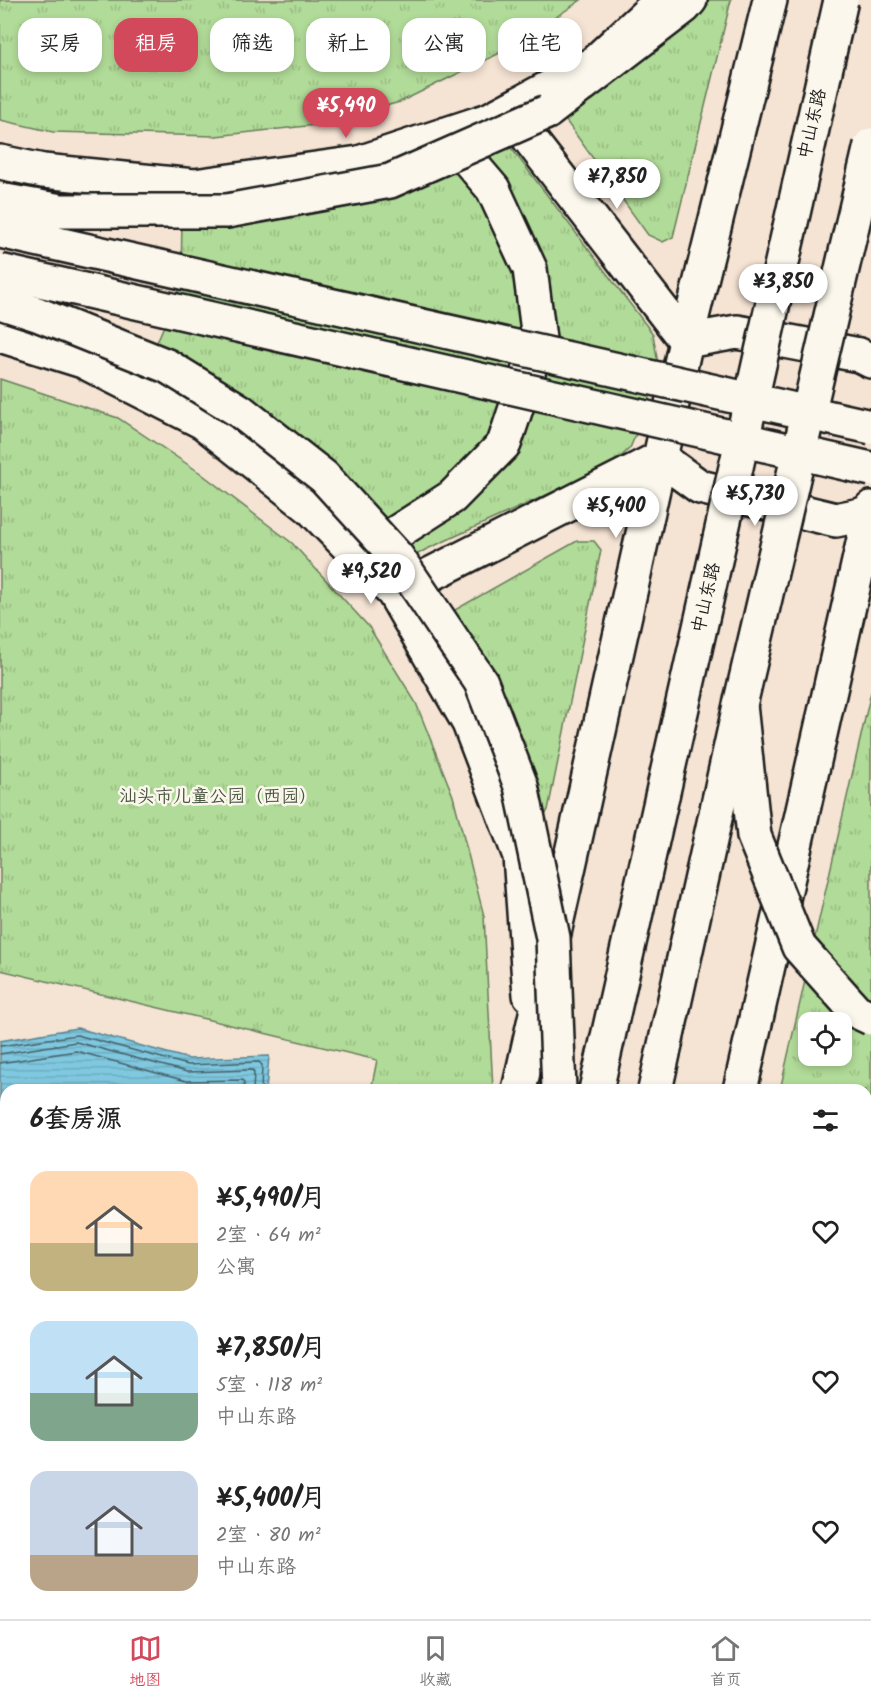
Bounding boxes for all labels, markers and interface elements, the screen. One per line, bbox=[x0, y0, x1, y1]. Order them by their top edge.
chip: 买房 bbox=[18, 18, 102, 72]
chip: 租房 bbox=[114, 18, 198, 72]
chip: 筛选 bbox=[210, 18, 294, 72]
chip: 新上 bbox=[306, 18, 390, 72]
chip: 公寓 bbox=[402, 18, 486, 72]
chip: 住宅 bbox=[498, 18, 582, 72]
street label: 中山东路 bbox=[791, 86, 835, 162]
pin: ¥5,490 bbox=[297, 88, 395, 139]
text: ¥5,490 bbox=[317, 91, 375, 123]
pin: ¥7,850 bbox=[568, 159, 666, 210]
text: ¥7,850 bbox=[587, 162, 647, 194]
pin: ¥3,850 bbox=[734, 264, 832, 315]
text: ¥3,850 bbox=[753, 267, 813, 299]
pin: ¥5,730 bbox=[706, 476, 804, 527]
text: ¥5,730 bbox=[726, 479, 784, 511]
pin: ¥5,400 bbox=[567, 488, 665, 539]
text: ¥5,400 bbox=[586, 491, 646, 523]
pin: ¥9,520 bbox=[322, 554, 420, 605]
text: ¥9,520 bbox=[341, 557, 401, 589]
street label: 中山东路 bbox=[685, 560, 729, 636]
park label: 汕头市儿童公园（西园） bbox=[119, 783, 317, 812]
map controls bbox=[798, 1012, 852, 1066]
button: locate bbox=[798, 1012, 852, 1066]
text: 6套房源 bbox=[30, 1099, 122, 1141]
icon: filters bbox=[809, 1104, 842, 1137]
text: ¥5,490/月 bbox=[216, 1178, 326, 1220]
icon: home bbox=[78, 1195, 150, 1267]
icon: heart bbox=[809, 1215, 842, 1248]
text: 2室 · 64 m² bbox=[216, 1220, 321, 1252]
text: 公寓 bbox=[216, 1252, 256, 1284]
text: ¥7,850/月 bbox=[216, 1328, 326, 1370]
icon: home bbox=[78, 1345, 150, 1417]
icon: heart bbox=[809, 1365, 842, 1398]
text: 5室 · 118 m² bbox=[216, 1370, 322, 1402]
text: 中山东路 bbox=[216, 1402, 296, 1434]
text: ¥5,400/月 bbox=[216, 1478, 326, 1520]
icon: home bbox=[78, 1495, 150, 1567]
icon: heart bbox=[809, 1515, 842, 1548]
text: 2室 · 80 m² bbox=[216, 1520, 321, 1552]
text: 中山东路 bbox=[216, 1552, 296, 1584]
tab: 地图 bbox=[129, 1632, 162, 1693]
tab: 收藏 bbox=[419, 1632, 452, 1693]
tab: 首页 bbox=[709, 1632, 742, 1693]

